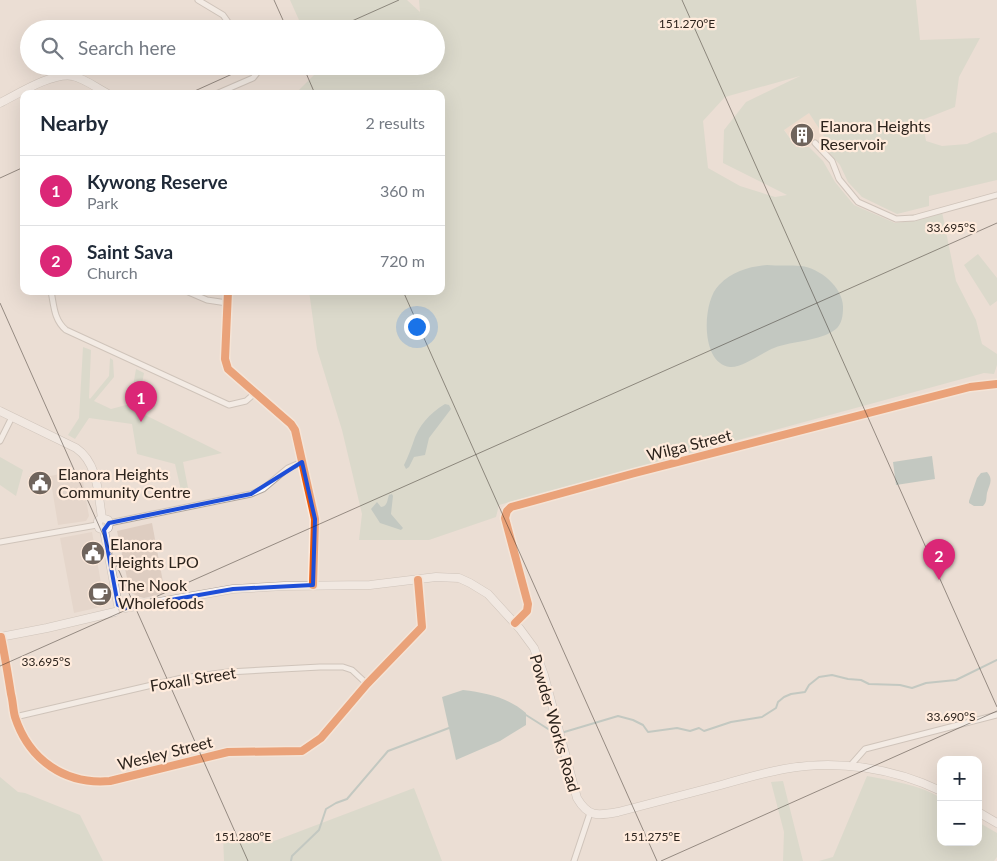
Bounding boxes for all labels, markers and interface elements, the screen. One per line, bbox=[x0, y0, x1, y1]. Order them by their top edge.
text: 151.270°E bbox=[659, 16, 715, 31]
search box bbox=[20, 20, 445, 75]
icon: search bbox=[38, 34, 66, 62]
text: Search here bbox=[78, 36, 176, 59]
text: Nearby bbox=[40, 110, 108, 135]
text: 2 results bbox=[365, 113, 425, 132]
place label: Elanora Heights Reservoir bbox=[820, 116, 931, 153]
building icon: Elanora Heights Reservoir bbox=[789, 122, 815, 148]
text: Kywong Reserve bbox=[87, 170, 228, 193]
text: 1 bbox=[51, 181, 61, 200]
text: 360 m bbox=[380, 181, 425, 200]
text: Park bbox=[87, 193, 118, 212]
text: 33.695°S bbox=[926, 220, 976, 235]
text: Saint Sava bbox=[87, 240, 173, 263]
text: 2 bbox=[51, 251, 61, 270]
text: 720 m bbox=[380, 251, 425, 270]
text: Church bbox=[87, 263, 138, 282]
your location bbox=[404, 314, 430, 340]
pin: 1 bbox=[125, 381, 157, 422]
street label: Wilga Street bbox=[645, 425, 733, 464]
place label: Elanora Heights Community Centre bbox=[58, 464, 191, 501]
public building icon: Elanora Heights Community Centre bbox=[27, 470, 53, 496]
place label: Elanora Heights LPO bbox=[110, 534, 199, 571]
pin: 2 bbox=[923, 539, 955, 580]
public building icon: Elanora Heights LPO bbox=[80, 540, 106, 566]
place label: The Nook Wholefoods bbox=[118, 575, 204, 612]
cafe icon: The Nook Wholefoods bbox=[87, 581, 113, 607]
street label: Powder Works Road bbox=[527, 652, 584, 794]
text: 33.695°S bbox=[21, 654, 71, 669]
street label: Foxall Street bbox=[149, 662, 238, 695]
text: 33.690°S bbox=[926, 709, 976, 724]
street label: Wesley Street bbox=[115, 731, 215, 773]
map controls bbox=[937, 756, 982, 846]
button: + bbox=[937, 756, 982, 801]
button: − bbox=[937, 801, 982, 846]
text: 151.280°E bbox=[215, 829, 271, 844]
text: 151.275°E bbox=[624, 829, 680, 844]

